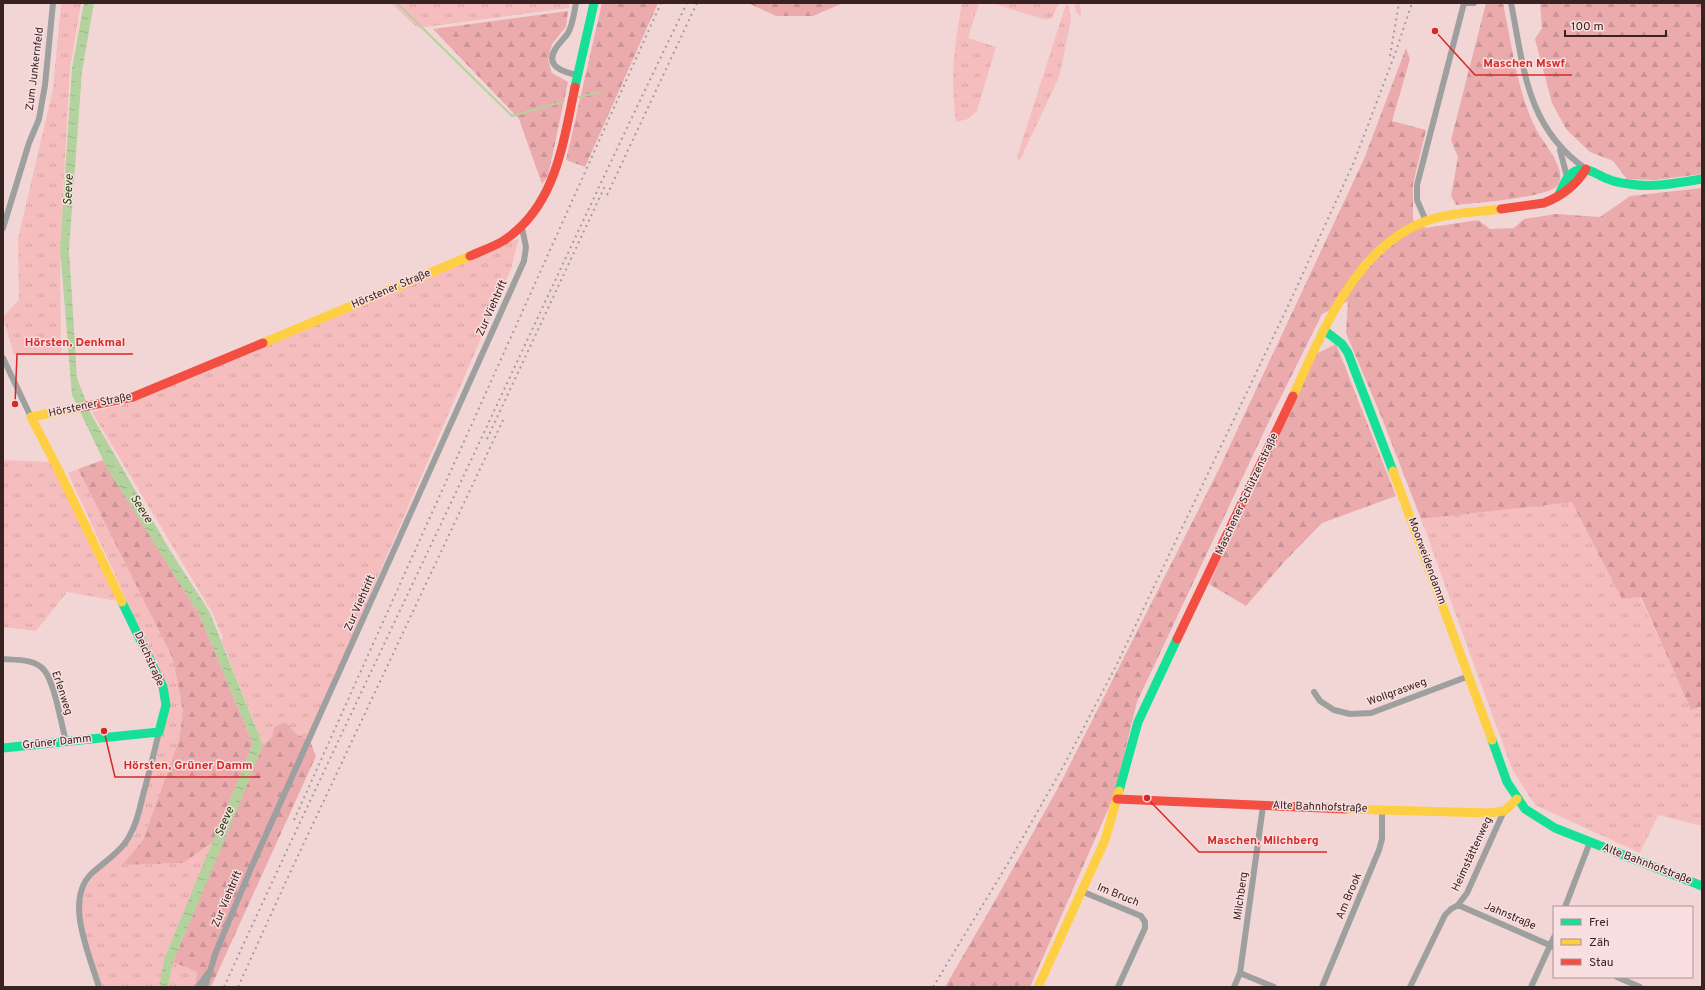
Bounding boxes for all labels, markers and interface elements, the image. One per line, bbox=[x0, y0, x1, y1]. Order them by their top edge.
scale bar bbox=[1565, 12, 1666, 38]
text: 100 m bbox=[1571, 19, 1604, 35]
street label: Zum Junkernfeld bbox=[23, 26, 47, 112]
callout: Maschen Mswf bbox=[1475, 51, 1572, 75]
text: Maschen Mswf bbox=[1483, 56, 1565, 72]
water label: Seeve bbox=[60, 173, 78, 206]
street label: Hörstener Straße bbox=[349, 266, 433, 312]
street label: Zur Viehtrift bbox=[473, 278, 511, 338]
callout: Hörsten, Denkmal bbox=[17, 330, 133, 354]
text: Hörsten, Denkmal bbox=[25, 335, 125, 351]
street label: Hörstener Straße bbox=[47, 389, 133, 421]
street label: Maschener Schützenstraße bbox=[1213, 431, 1282, 557]
water label: Seeve bbox=[126, 492, 156, 527]
street label: Moorweidendamm bbox=[1405, 516, 1449, 606]
street label: Zur Viehtrift bbox=[341, 573, 379, 633]
street label: Deichstraße bbox=[131, 629, 167, 689]
street label: Erlenweg bbox=[48, 669, 76, 717]
street label: Wollgrasweg bbox=[1365, 675, 1429, 709]
street label: Grüner Damm bbox=[22, 731, 92, 753]
callout: Hörsten, Grüner Damm bbox=[115, 753, 260, 777]
text: Hörsten, Grüner Damm bbox=[123, 758, 253, 774]
street label: Alte Bahnhofstraße bbox=[1272, 798, 1368, 816]
water label: Seeve bbox=[212, 804, 239, 839]
street label: Heimstättenweg bbox=[1449, 814, 1495, 894]
callout: Maschen, Milchberg bbox=[1199, 828, 1327, 852]
text: Maschen, Milchberg bbox=[1207, 833, 1319, 849]
street label: Alte Bahnhofstraße bbox=[1600, 840, 1694, 888]
street label: Zur Viehtrift bbox=[209, 868, 245, 930]
street label: Milchberg bbox=[1231, 871, 1251, 921]
street label: Am Brook bbox=[1333, 871, 1365, 921]
street label: Im Bruch bbox=[1095, 880, 1141, 910]
street label: Jahnstraße bbox=[1482, 899, 1538, 933]
legend bbox=[1553, 906, 1693, 978]
text: Frei bbox=[1589, 915, 1609, 931]
text: Zäh bbox=[1589, 935, 1610, 951]
text: Stau bbox=[1589, 955, 1614, 971]

